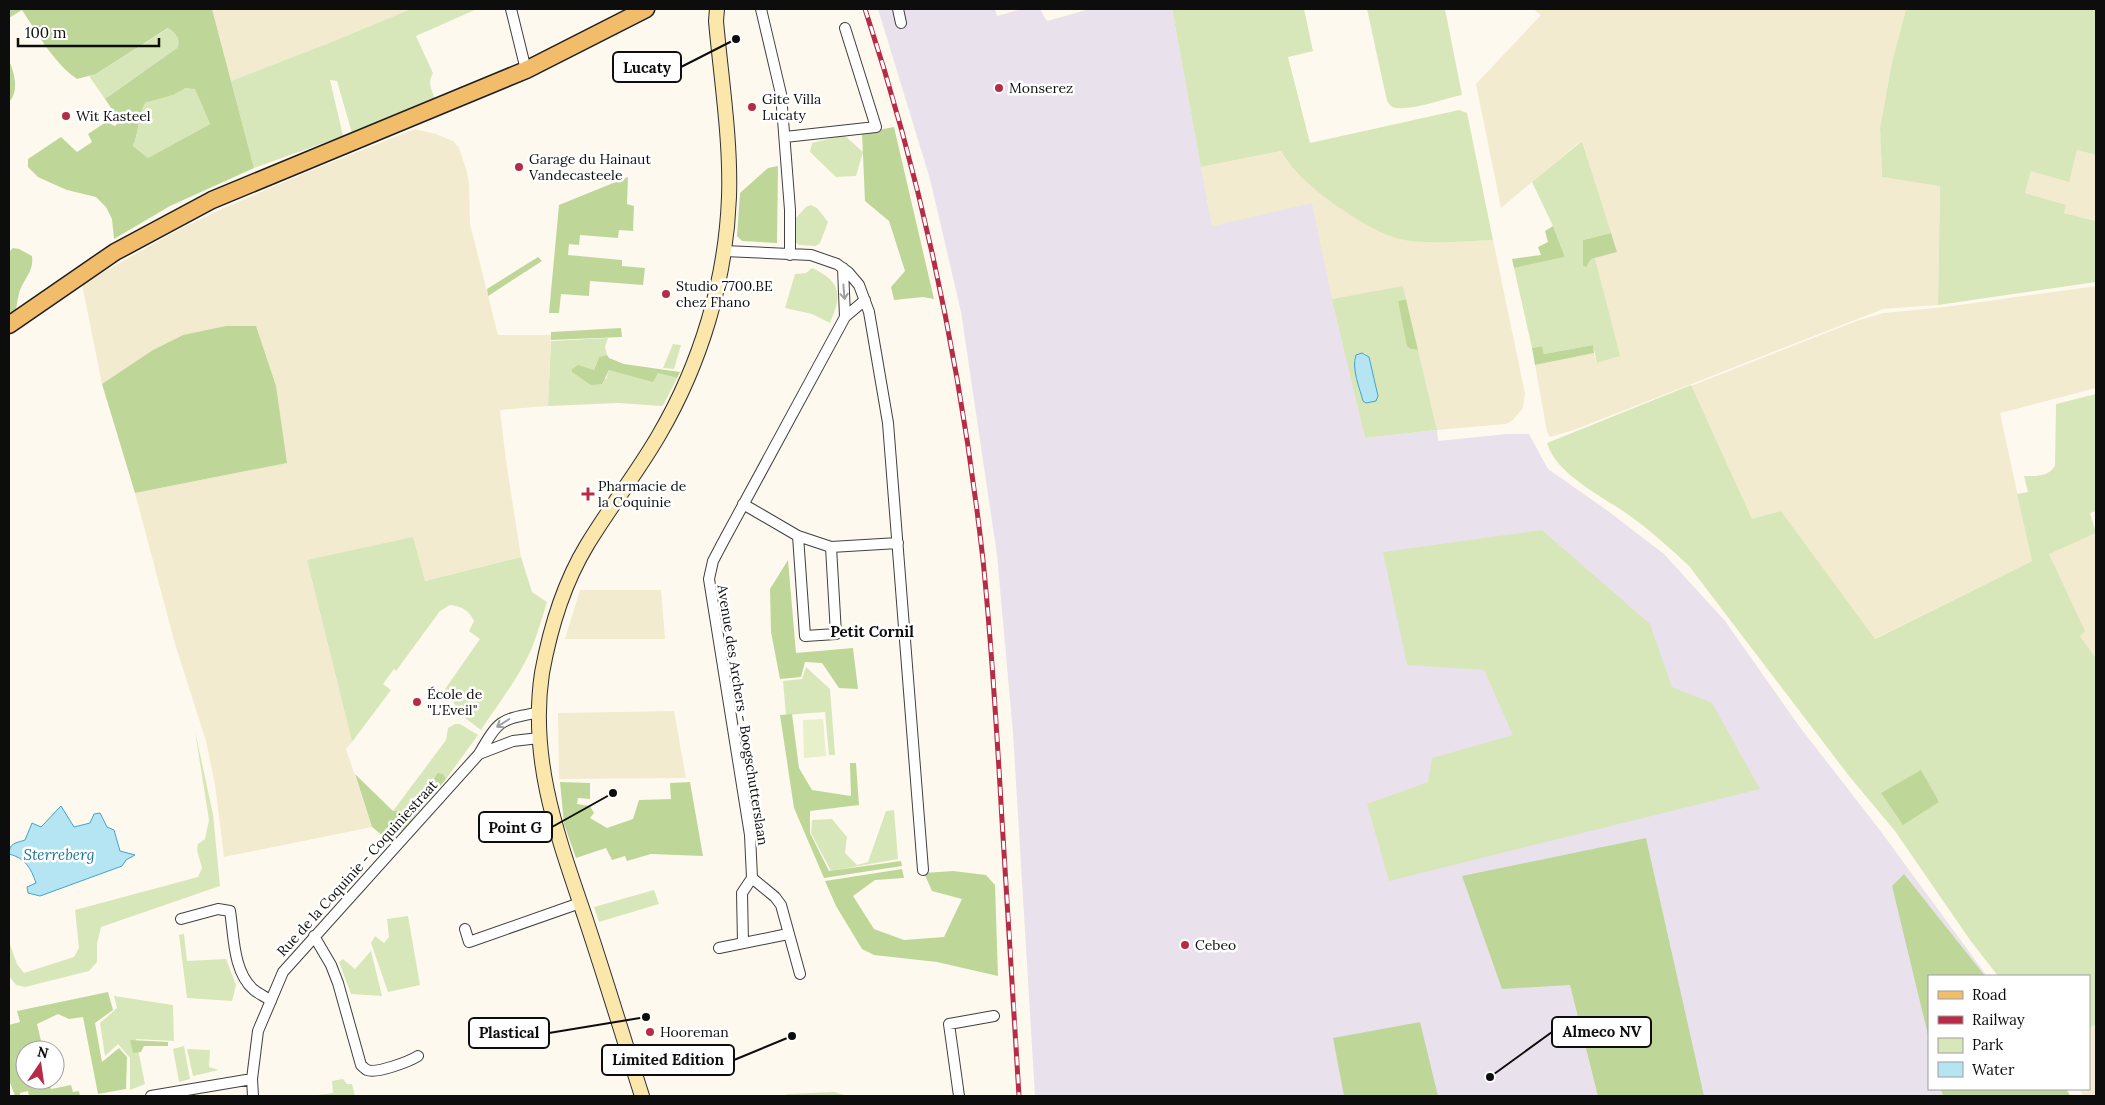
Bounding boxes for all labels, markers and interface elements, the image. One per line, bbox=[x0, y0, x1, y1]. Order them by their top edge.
scale bar bbox=[18, 15, 159, 47]
text: 100 m bbox=[25, 23, 66, 42]
callout: Lucaty bbox=[613, 52, 681, 82]
text: Lucaty bbox=[623, 58, 672, 77]
place label: Monserez bbox=[1009, 79, 1073, 97]
marker: Monserez bbox=[993, 82, 1005, 94]
place label: Gite Villa Lucaty bbox=[762, 90, 821, 124]
marker: Gite Villa Lucaty bbox=[746, 101, 758, 113]
place label: Wit Kasteel bbox=[76, 107, 151, 125]
marker: Wit Kasteel bbox=[60, 110, 72, 122]
place label: Garage du Hainaut Vandecasteele bbox=[528, 150, 651, 184]
marker: Garage du Hainaut Vandecasteele bbox=[513, 161, 525, 173]
place label: Studio 7700.BE chez Fhano bbox=[676, 277, 773, 311]
one-way arrow bbox=[839, 284, 849, 300]
marker: Studio 7700.BE chez Fhano bbox=[660, 288, 672, 300]
place label: Pharmacie de la Coquinie bbox=[598, 477, 687, 511]
marker: Pharmacie de la Coquinie bbox=[582, 488, 594, 500]
street label: Avenue des Archers - Boogschutterslaan bbox=[713, 582, 773, 847]
district label: Petit Cornil bbox=[830, 622, 914, 641]
place label: École de "L'Eveil" bbox=[427, 685, 483, 719]
marker: École de "L'Eveil" bbox=[411, 696, 423, 708]
one-way arrow bbox=[496, 718, 510, 728]
street label: Rue de la Coquinie - Coquiniestraat bbox=[273, 776, 441, 960]
callout: Point G bbox=[479, 812, 552, 842]
text: Point G bbox=[488, 818, 543, 837]
water label: Sterreberg bbox=[23, 845, 95, 864]
place label: Cebeo bbox=[1195, 936, 1236, 954]
marker: Cebeo bbox=[1179, 939, 1191, 951]
legend bbox=[1928, 975, 2090, 1090]
text: Road bbox=[1972, 985, 2007, 1004]
text: Railway bbox=[1972, 1010, 2025, 1029]
callout: Almeco NV bbox=[1552, 1017, 1651, 1047]
callout: Plastical bbox=[469, 1018, 549, 1048]
text: Almeco NV bbox=[1563, 1022, 1642, 1041]
text: Plastical bbox=[479, 1023, 540, 1042]
place label: Hooreman bbox=[660, 1023, 729, 1041]
marker: Hooreman bbox=[644, 1026, 656, 1038]
text: Park bbox=[1972, 1035, 2003, 1054]
north arrow bbox=[15, 1040, 65, 1090]
text: N bbox=[36, 1042, 50, 1062]
callout: Limited Edition bbox=[602, 1045, 734, 1075]
text: Limited Edition bbox=[612, 1050, 724, 1069]
text: Water bbox=[1972, 1060, 2015, 1079]

